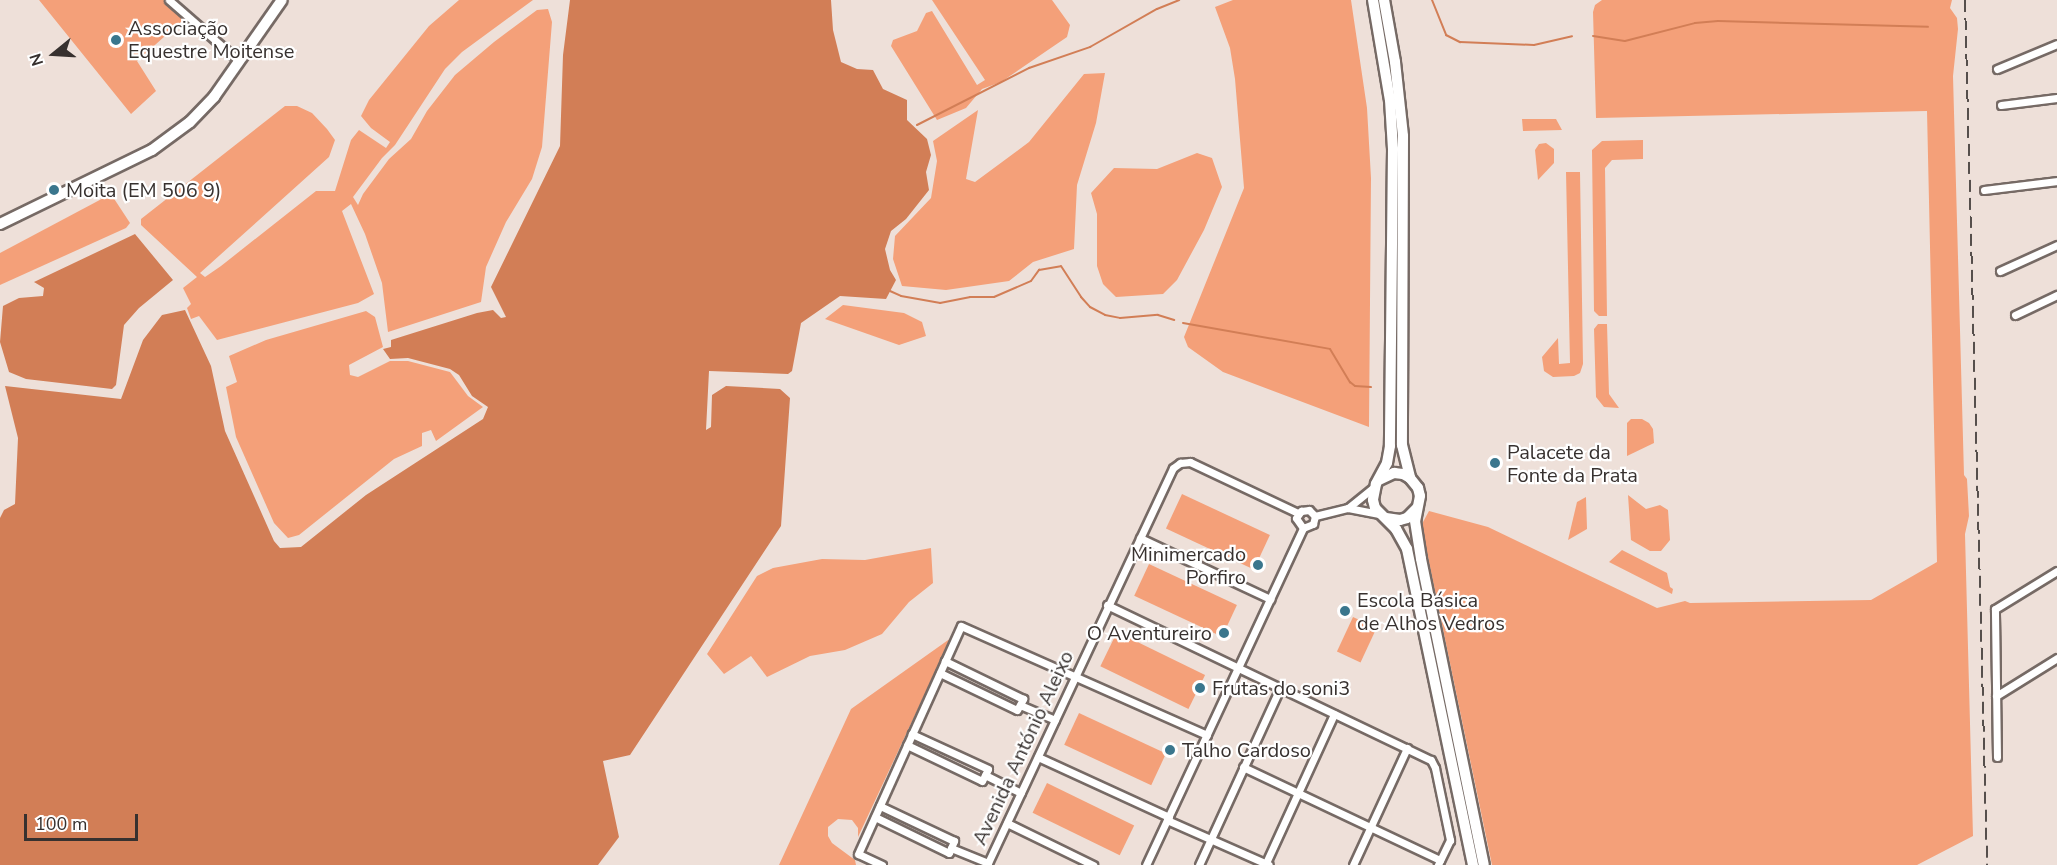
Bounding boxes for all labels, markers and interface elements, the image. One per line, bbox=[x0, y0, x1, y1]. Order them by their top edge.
place label: Associação Equestre Moitense bbox=[128, 16, 294, 63]
north arrow bbox=[24, 24, 84, 84]
marker: Associação Equestre Moitense bbox=[109, 33, 123, 47]
text: N bbox=[25, 50, 49, 69]
place label: Moita (EM 506 9) bbox=[66, 178, 221, 202]
marker: Moita (EM 506 9) bbox=[47, 183, 61, 197]
place label: Palacete da Fonte da Prata bbox=[1507, 440, 1638, 487]
marker: Palacete da Fonte da Prata bbox=[1488, 456, 1502, 470]
place label: Minimercado Porfiro bbox=[1131, 542, 1246, 589]
marker: Minimercado Porfiro bbox=[1251, 558, 1265, 572]
place label: Escola Básica de Alhos Vedros bbox=[1357, 588, 1505, 635]
marker: Escola Básica de Alhos Vedros bbox=[1338, 604, 1352, 618]
place label: O Aventureiro bbox=[1087, 621, 1212, 645]
marker: O Aventureiro bbox=[1217, 626, 1231, 640]
street label: Avenida António Aleixo bbox=[967, 647, 1079, 849]
place label: Frutas do soni3 bbox=[1212, 676, 1350, 700]
marker: Frutas do soni3 bbox=[1193, 681, 1207, 695]
place label: Talho Cardoso bbox=[1182, 738, 1311, 762]
marker: Talho Cardoso bbox=[1163, 743, 1177, 757]
scale bar bbox=[27, 802, 141, 840]
text: 100 m bbox=[35, 812, 87, 836]

